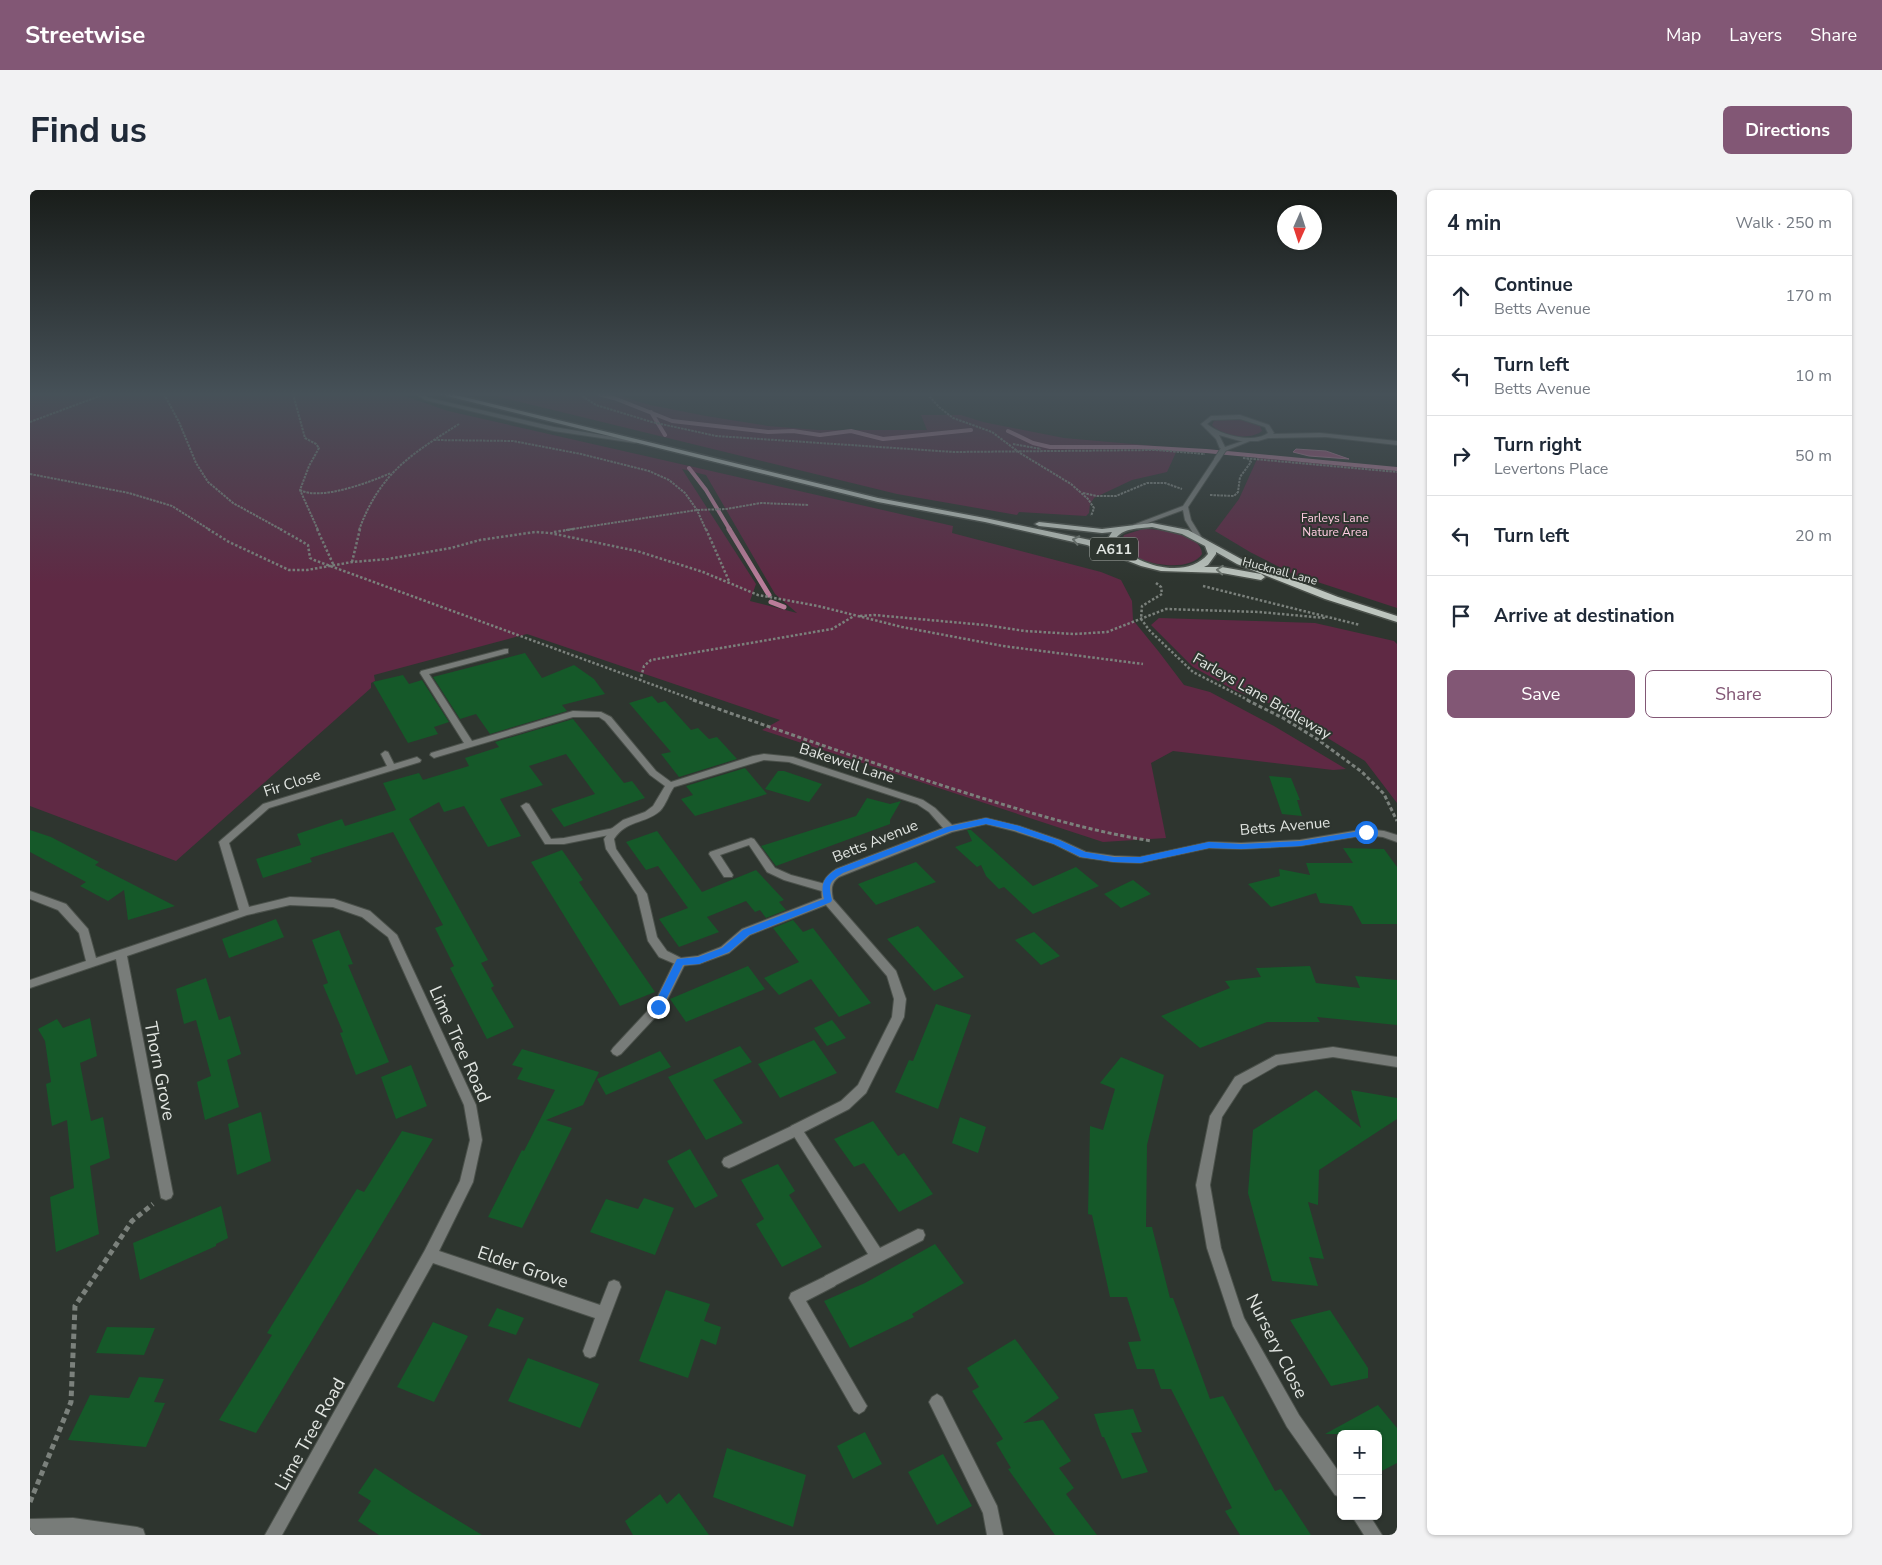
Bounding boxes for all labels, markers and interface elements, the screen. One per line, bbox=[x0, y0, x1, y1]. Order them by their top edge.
text: Streetwise bbox=[25, 19, 145, 51]
text: Map bbox=[1666, 23, 1701, 47]
text: Layers bbox=[1729, 23, 1782, 47]
text: Share bbox=[1810, 23, 1857, 47]
button: Directions bbox=[1723, 106, 1852, 154]
text: Find us bbox=[30, 107, 147, 154]
north arrow bbox=[1277, 205, 1322, 250]
text: 4 min bbox=[1447, 209, 1501, 237]
text: Walk · 250 m bbox=[1736, 212, 1832, 234]
text: Continue bbox=[1494, 272, 1573, 298]
icon: ahead bbox=[1447, 282, 1475, 310]
text: 170 m bbox=[1785, 285, 1832, 307]
text: Betts Avenue bbox=[1494, 298, 1591, 320]
text: Turn left bbox=[1494, 352, 1569, 378]
icon: left bbox=[1447, 362, 1475, 390]
text: 10 m bbox=[1795, 365, 1832, 387]
text: Betts Avenue bbox=[1494, 378, 1591, 400]
text: Turn right bbox=[1494, 432, 1581, 458]
icon: right bbox=[1447, 442, 1475, 470]
text: 50 m bbox=[1795, 445, 1832, 467]
text: Levertons Place bbox=[1494, 458, 1608, 480]
park label: Farleys Lane Nature Area bbox=[1301, 510, 1369, 540]
icon: left bbox=[1447, 522, 1475, 550]
text: Turn left bbox=[1494, 523, 1569, 549]
text: 20 m bbox=[1795, 525, 1832, 547]
one-way arrow bbox=[1072, 535, 1080, 546]
road number: A611 bbox=[1090, 538, 1138, 560]
street label: Hucknall Lane bbox=[1241, 553, 1319, 589]
one-way arrow bbox=[1216, 565, 1224, 576]
icon: arrive bbox=[1447, 602, 1475, 630]
text: Arrive at destination bbox=[1494, 603, 1675, 629]
street label: Farleys Lane Bridleway bbox=[1189, 648, 1335, 744]
button: Save bbox=[1447, 670, 1635, 718]
button: Share bbox=[1645, 670, 1832, 718]
street label: Bakewell Lane bbox=[797, 738, 897, 788]
street label: Fir Close bbox=[261, 764, 323, 802]
street label: Betts Avenue bbox=[1239, 812, 1331, 840]
street label: Betts Avenue bbox=[829, 815, 921, 867]
route start bbox=[1355, 821, 1378, 844]
street label: Lime Tree Road bbox=[424, 982, 496, 1106]
route end bbox=[647, 996, 670, 1019]
street label: Thorn Grove bbox=[139, 1019, 181, 1123]
street label: Elder Grove bbox=[474, 1240, 572, 1294]
street label: Nursery Close bbox=[1240, 1290, 1314, 1402]
street label: Lime Tree Road bbox=[269, 1374, 351, 1494]
map controls bbox=[1337, 1430, 1382, 1520]
button: + bbox=[1337, 1430, 1382, 1475]
button: − bbox=[1337, 1475, 1382, 1520]

